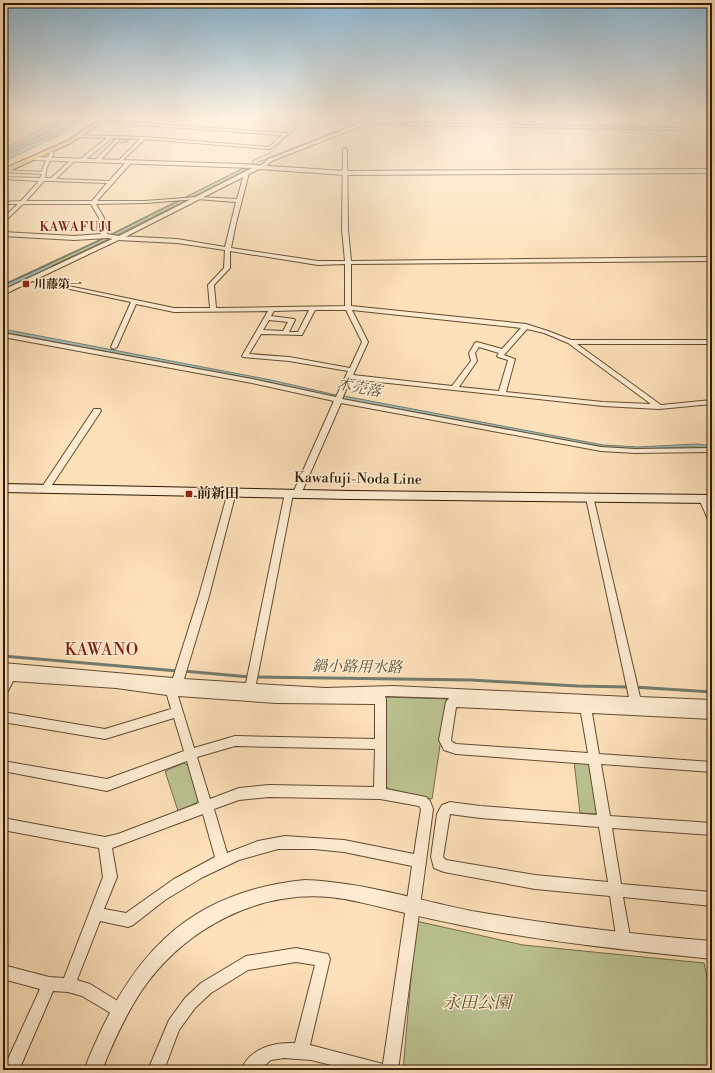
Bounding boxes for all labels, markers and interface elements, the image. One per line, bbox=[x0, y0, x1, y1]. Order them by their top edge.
district label: KAWAFUJI bbox=[39, 219, 113, 235]
place label: 川藤第一 bbox=[34, 277, 82, 292]
marker: 川藤第一 bbox=[21, 279, 31, 289]
water label: 木売落 bbox=[335, 374, 386, 402]
street label: Kawafuji-Noda Line bbox=[294, 469, 422, 489]
place label: 前新田 bbox=[197, 485, 239, 503]
marker: 前新田 bbox=[184, 489, 194, 499]
district label: KAWANO bbox=[65, 640, 139, 660]
water label: 鍋小路用水路 bbox=[312, 657, 403, 677]
park label: 永田公園 bbox=[443, 992, 514, 1014]

